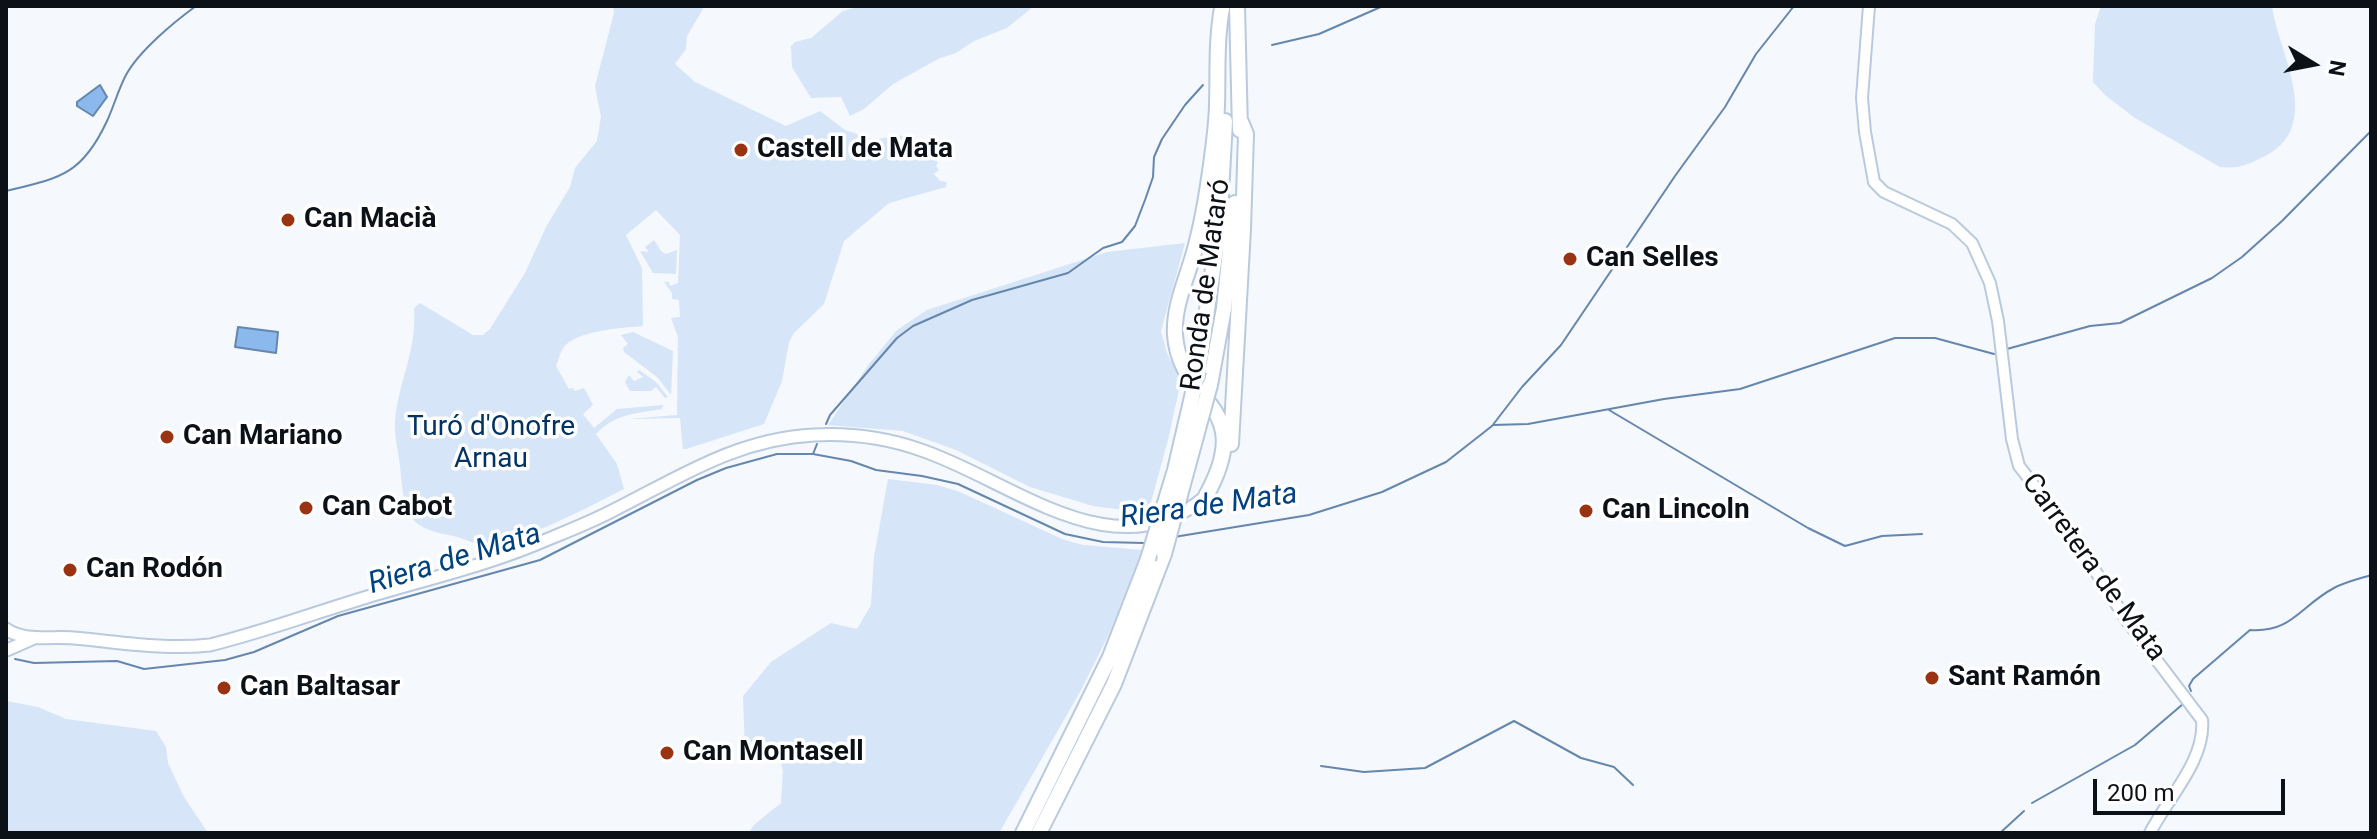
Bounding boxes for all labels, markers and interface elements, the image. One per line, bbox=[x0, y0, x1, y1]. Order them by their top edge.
north arrow bbox=[2273, 24, 2353, 104]
text: N bbox=[2323, 58, 2351, 78]
place label: Castell de Mata bbox=[757, 133, 953, 167]
marker: Castell de Mata bbox=[732, 141, 750, 159]
street label: Ronda de Mataró bbox=[1176, 177, 1238, 393]
place label: Can Macià bbox=[304, 203, 436, 237]
marker: Can Macià bbox=[279, 211, 297, 229]
place label: Can Selles bbox=[1586, 242, 1719, 276]
marker: Can Selles bbox=[1561, 250, 1579, 268]
park label: Turó d'Onofre Arnau bbox=[407, 411, 575, 477]
place label: Can Mariano bbox=[183, 420, 343, 454]
marker: Can Mariano bbox=[158, 428, 176, 446]
street label: Carretera de Mata bbox=[2014, 468, 2172, 668]
water label: Riera de Mata bbox=[1118, 477, 1300, 537]
place label: Can Cabot bbox=[322, 491, 452, 525]
place label: Can Lincoln bbox=[1602, 494, 1750, 528]
marker: Can Cabot bbox=[297, 499, 315, 517]
marker: Can Lincoln bbox=[1577, 502, 1595, 520]
water label: Riera de Mata bbox=[364, 517, 546, 603]
place label: Can Rodón bbox=[86, 553, 223, 587]
marker: Can Rodón bbox=[61, 561, 79, 579]
place label: Sant Ramón bbox=[1948, 661, 2101, 695]
marker: Sant Ramón bbox=[1923, 669, 1941, 687]
place label: Can Baltasar bbox=[240, 671, 400, 705]
marker: Can Baltasar bbox=[215, 679, 233, 697]
place label: Can Montasell bbox=[683, 736, 864, 770]
marker: Can Montasell bbox=[658, 744, 676, 762]
scale bar bbox=[2097, 763, 2289, 813]
text: 200 m bbox=[2107, 779, 2174, 807]

